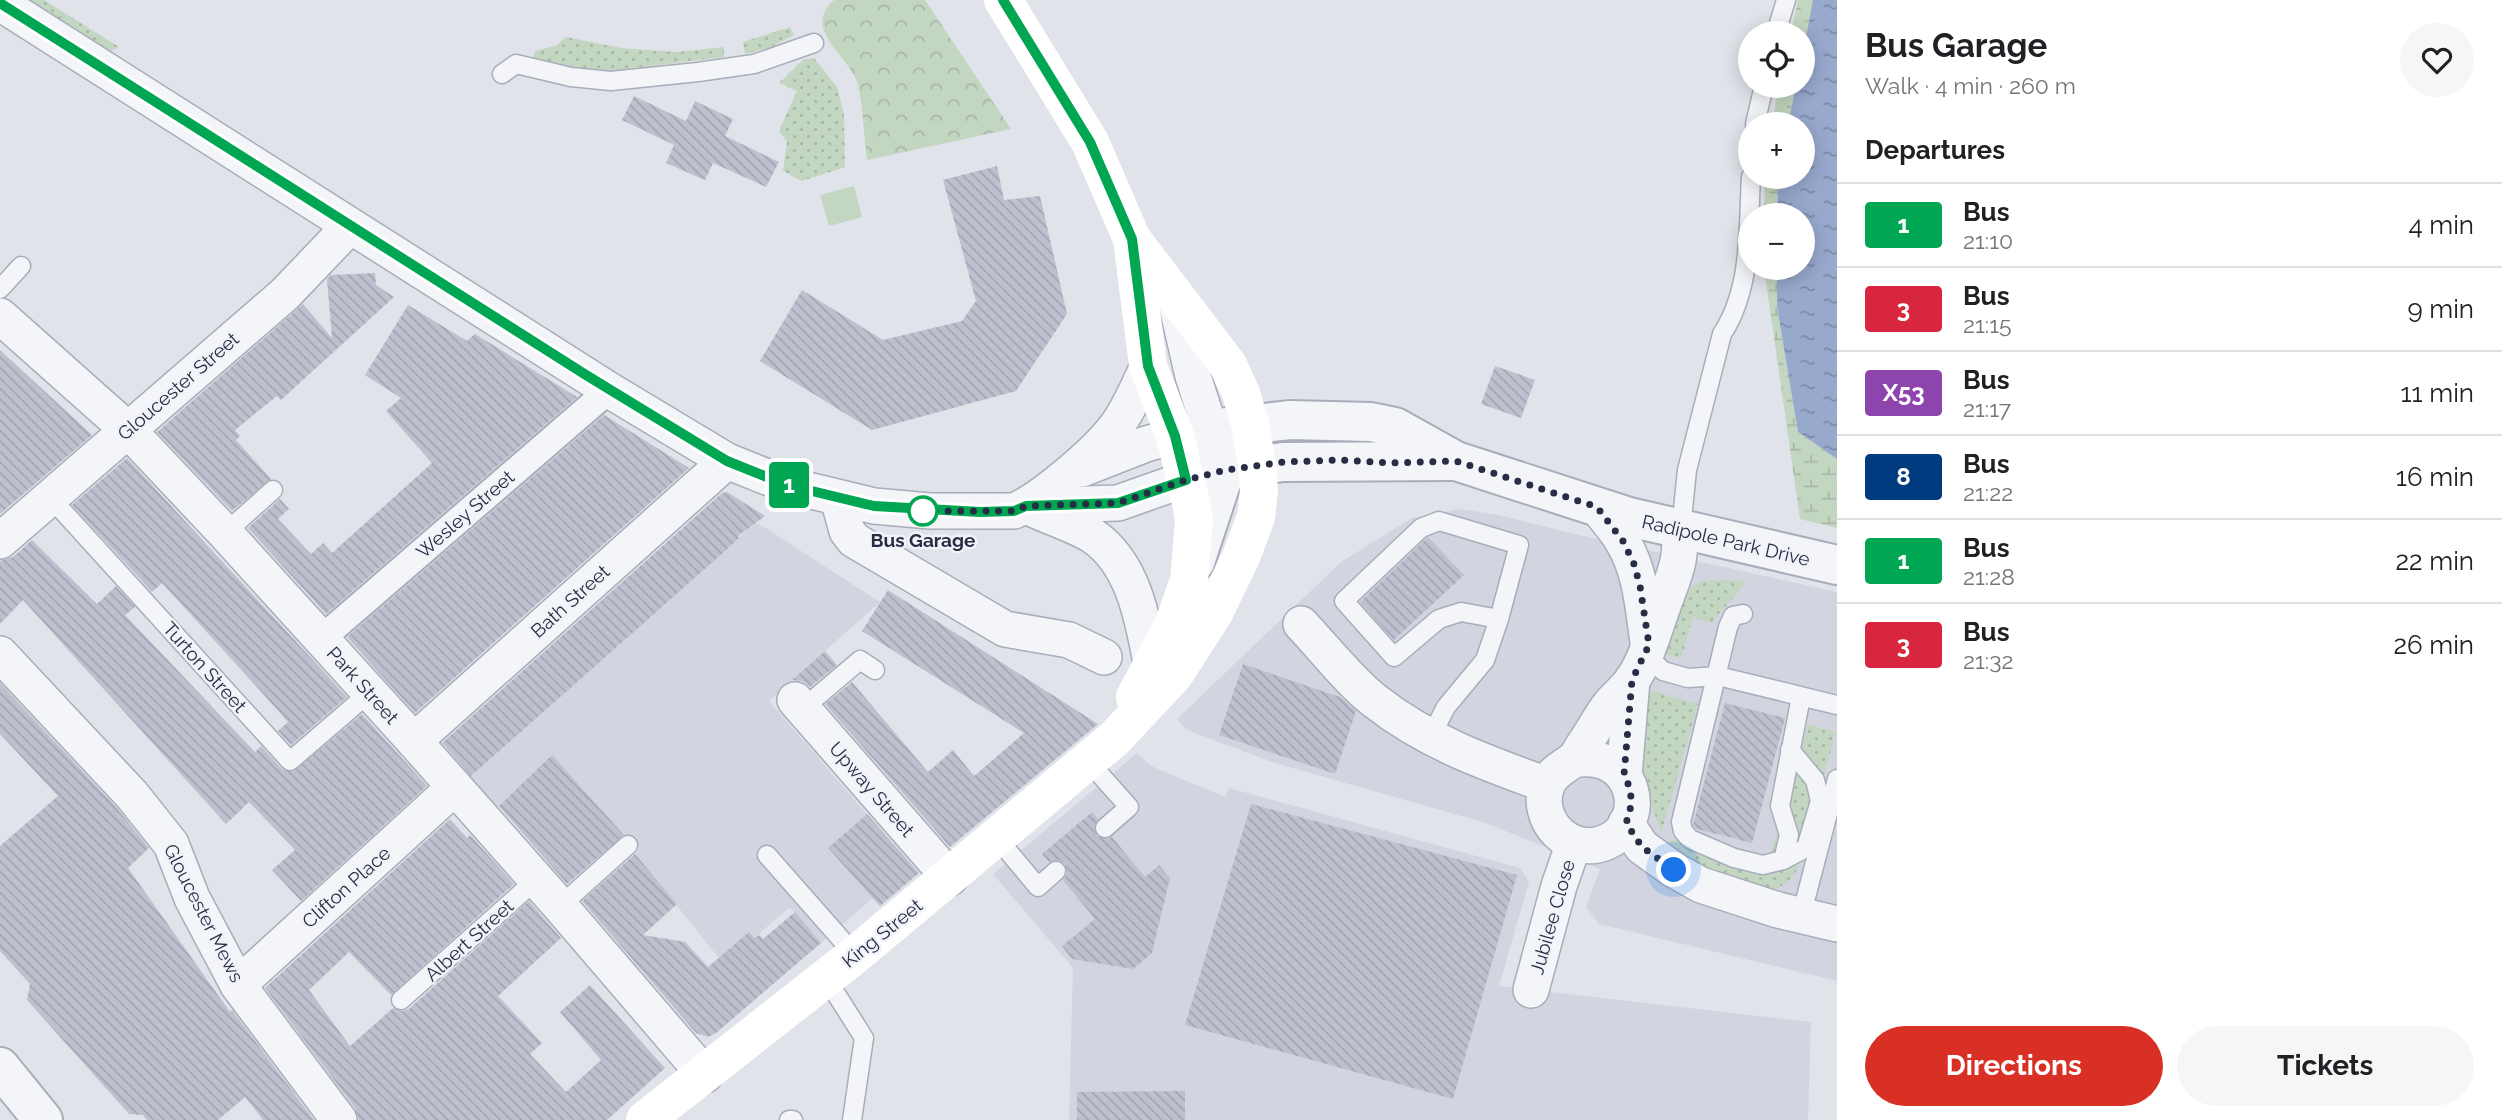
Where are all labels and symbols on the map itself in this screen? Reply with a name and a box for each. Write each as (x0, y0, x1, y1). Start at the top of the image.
street label: Gloucester Street (113, 327, 243, 445)
line badge: 1 (766, 462, 812, 508)
street label: Wesley Street (412, 465, 519, 562)
marker: Bus Garage (908, 496, 938, 526)
street label: Radipole Park Drive (1640, 510, 1812, 570)
place label: Bus Garage (871, 529, 975, 551)
street label: Bath Street (526, 560, 614, 642)
street label: Turton Street (159, 617, 252, 717)
street label: Park Street (323, 642, 404, 729)
street label: Upway Street (825, 737, 919, 841)
street label: Gloucester Mews (160, 840, 248, 986)
street label: Clifton Place (297, 842, 395, 932)
your location (1656, 852, 1691, 887)
street label: Jubilee Close (1525, 857, 1579, 977)
street label: Albert Street (420, 894, 518, 985)
street label: King Street (838, 894, 927, 972)

